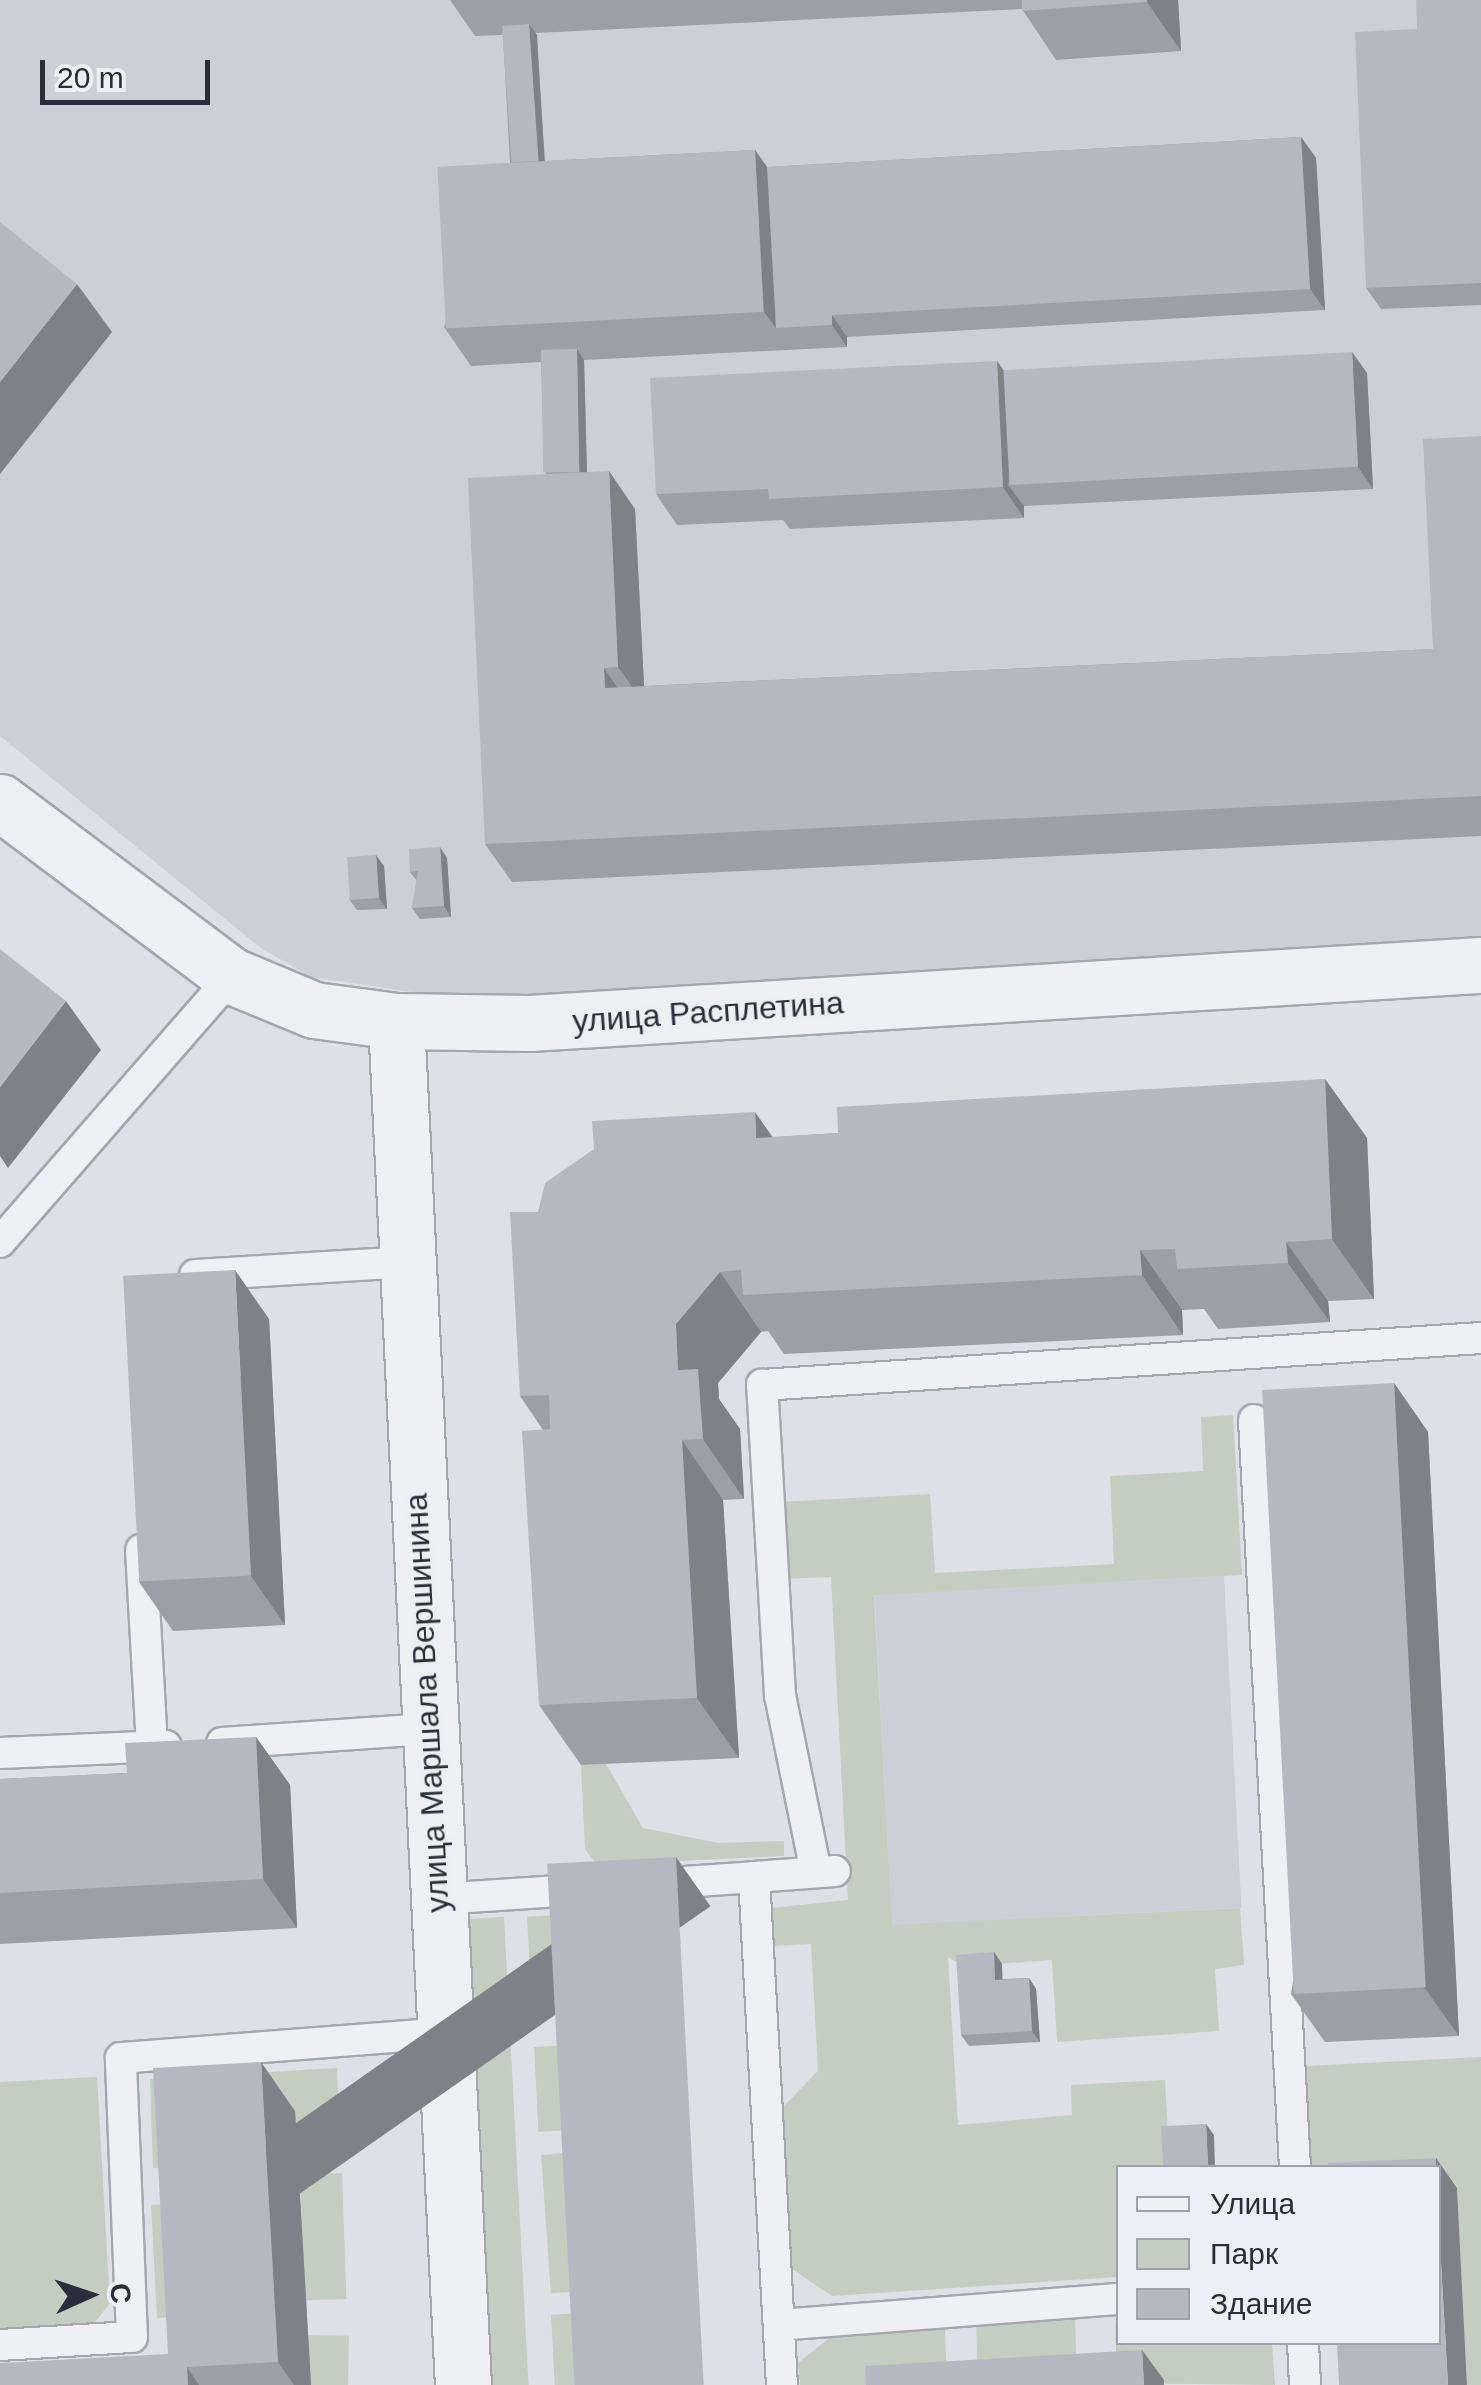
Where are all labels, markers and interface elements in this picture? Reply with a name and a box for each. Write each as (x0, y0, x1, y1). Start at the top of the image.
scale bar (45, 40, 215, 102)
text: 20 m (57, 61, 124, 94)
street label: улица Расплетина (571, 983, 845, 1041)
street label: улица Маршала Вершинина (397, 1492, 457, 1914)
legend (1116, 2165, 1441, 2345)
text: Улица (1210, 2187, 1295, 2220)
text: Парк (1210, 2237, 1278, 2270)
north arrow (40, 2245, 140, 2345)
text: С (104, 2282, 136, 2304)
text: Здание (1210, 2287, 1312, 2320)

